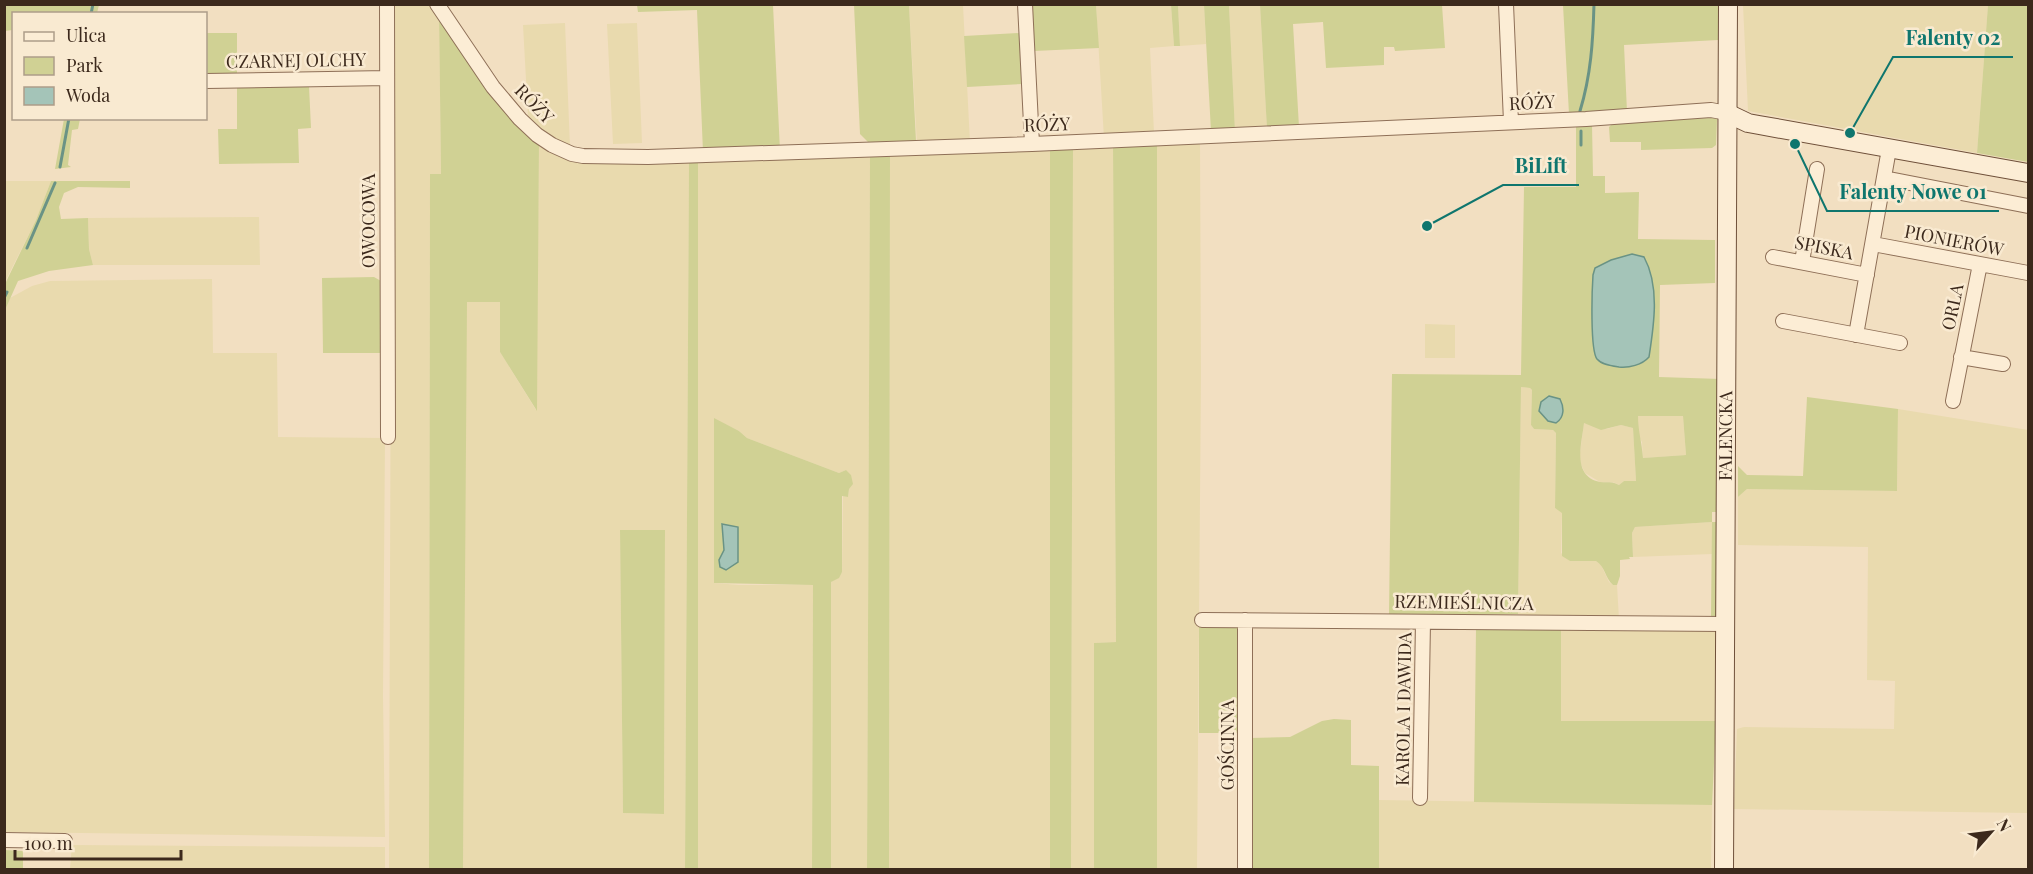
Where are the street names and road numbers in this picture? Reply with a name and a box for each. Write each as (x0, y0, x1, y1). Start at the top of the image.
street label: CZARNEJ OLCHY (226, 47, 367, 73)
street label: RÓŻY (510, 78, 560, 129)
street label: RÓŻY (1508, 89, 1556, 115)
street label: RÓŻY (1023, 111, 1071, 137)
street label: OWOCOWA (356, 173, 380, 268)
street label: PIONIERÓW (1903, 219, 2007, 262)
street label: SPISKA (1793, 230, 1856, 265)
street label: ORLA (1935, 281, 1969, 332)
street label: FALENCKA (1713, 390, 1737, 481)
street label: RZEMIEŚLNICZA (1394, 589, 1535, 615)
street label: KAROLA I DAWIDA (1390, 631, 1416, 786)
street label: GOŚCINNA (1215, 699, 1239, 790)

